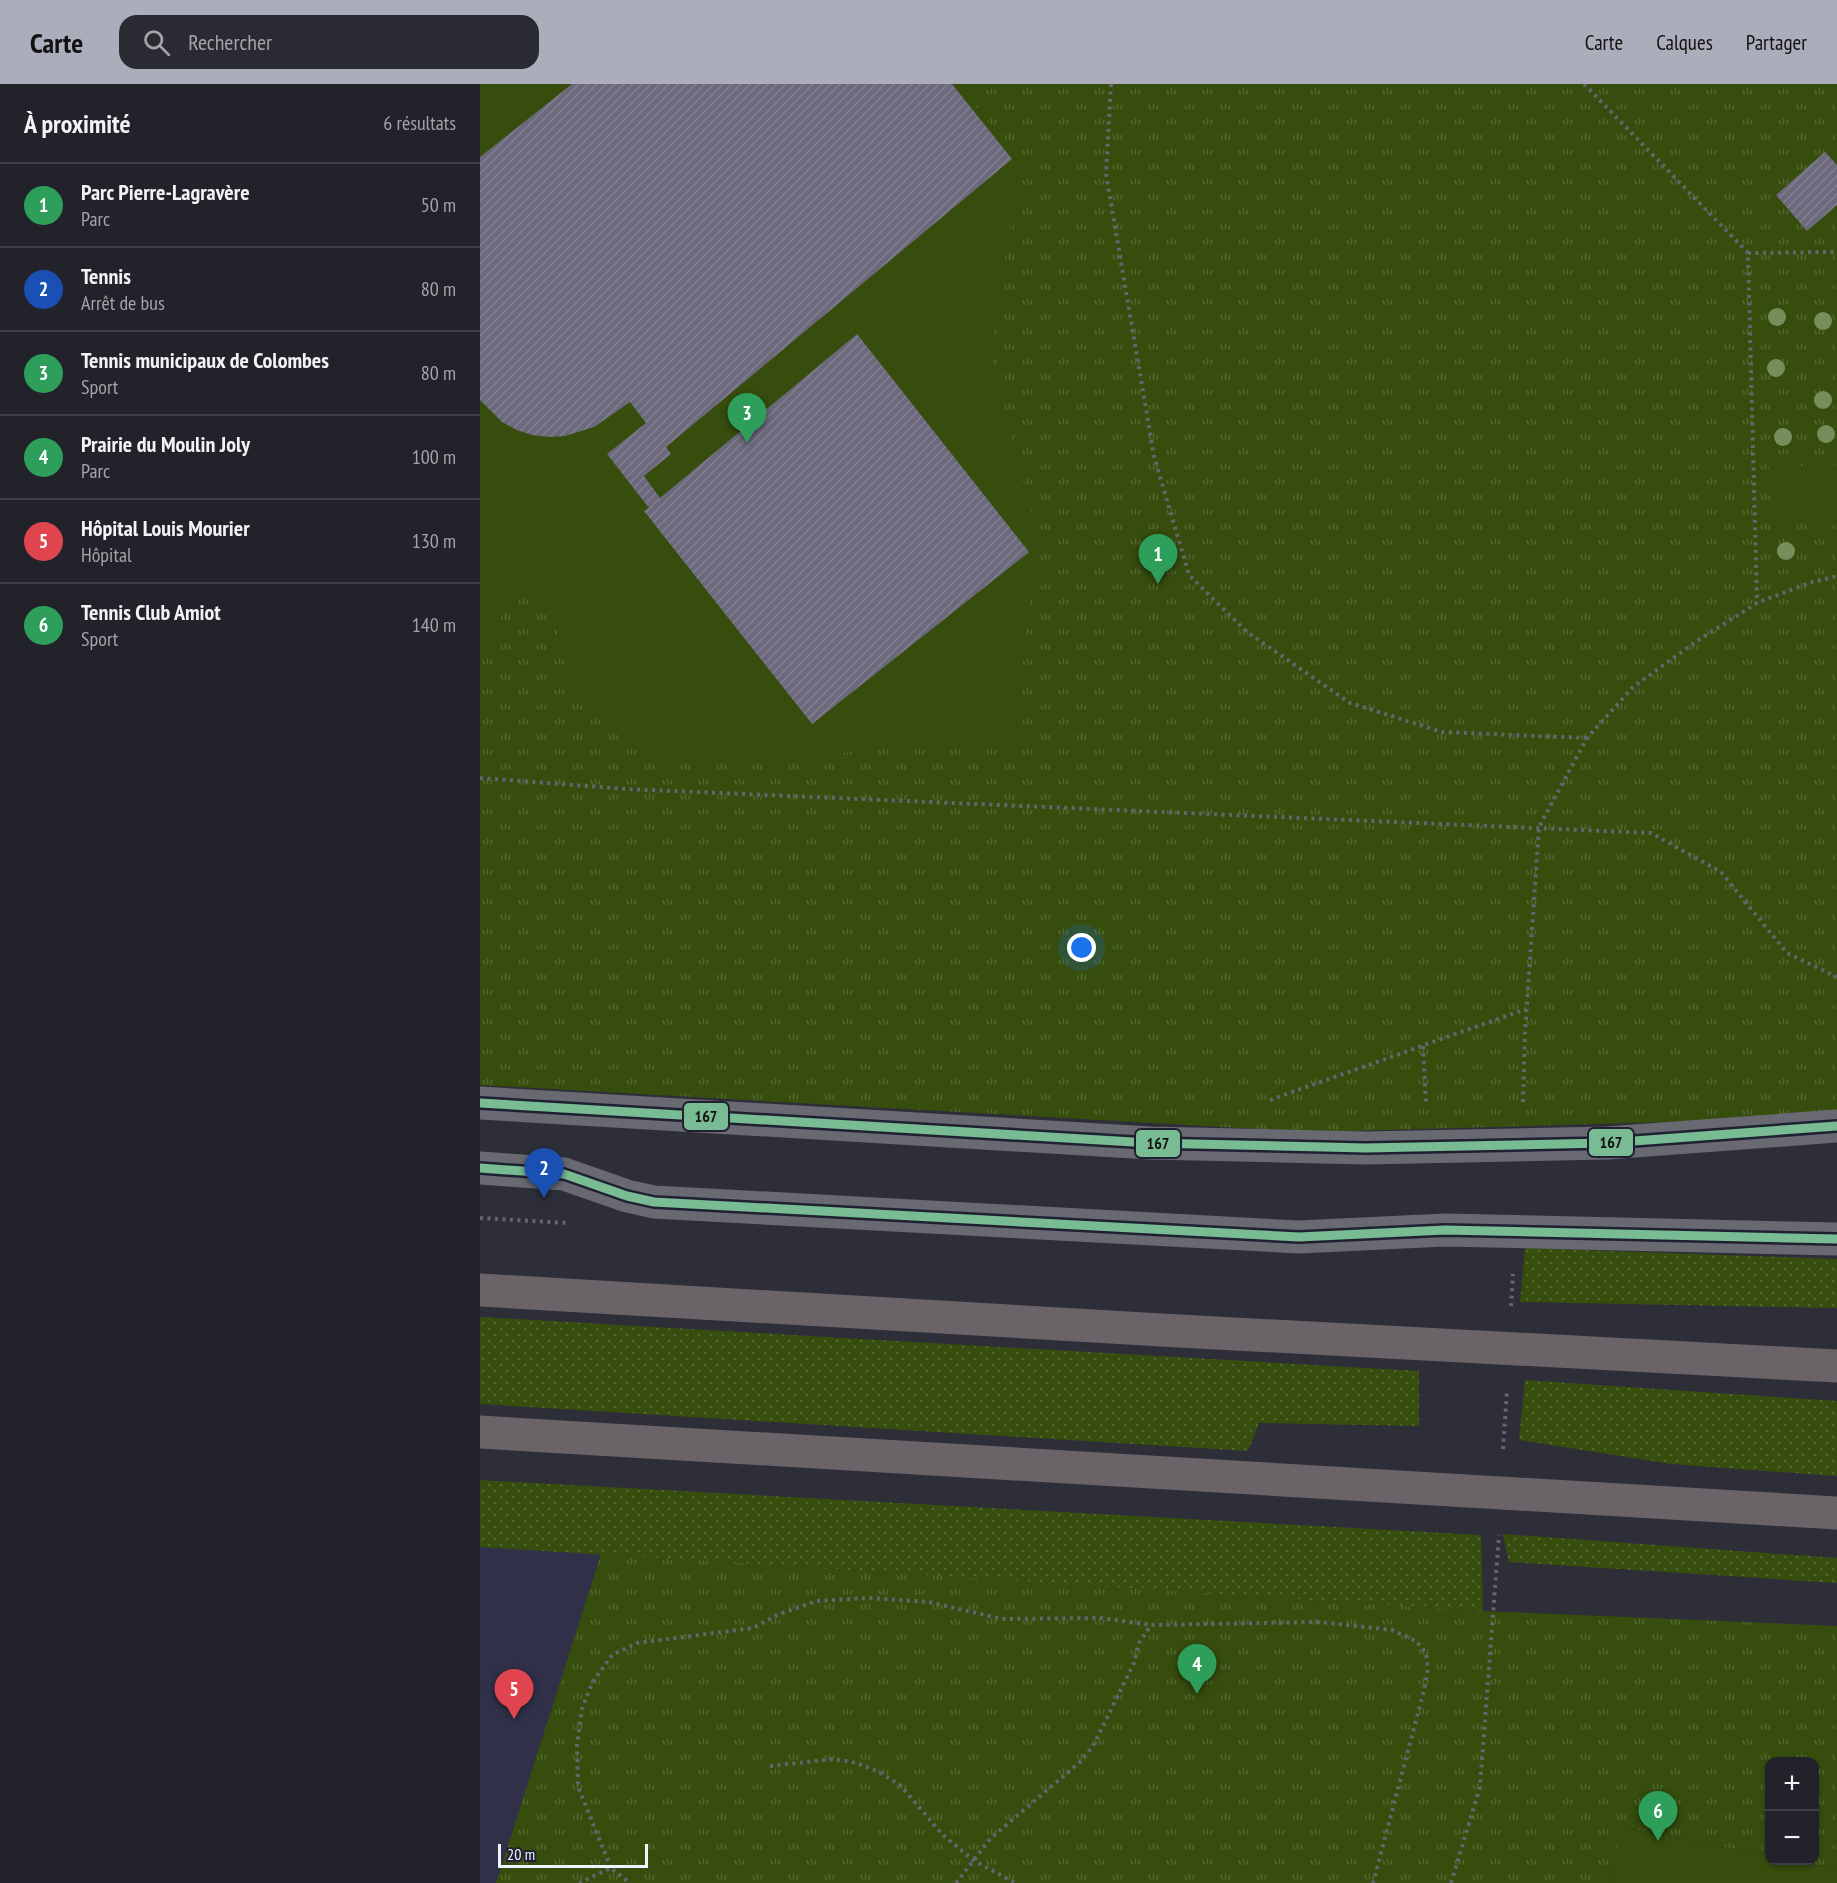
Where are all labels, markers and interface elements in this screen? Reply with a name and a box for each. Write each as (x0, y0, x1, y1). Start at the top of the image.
search box (119, 15, 539, 69)
text: Carte (30, 24, 83, 61)
icon: search (140, 26, 173, 59)
text: Rechercher (188, 28, 272, 56)
text: Carte (1585, 29, 1623, 56)
text: Calques (1656, 29, 1713, 56)
text: Partager (1746, 29, 1807, 56)
text: À proximité (24, 107, 131, 140)
text: 6 résultats (383, 110, 456, 136)
text: Parc Pierre-Lagravère (81, 178, 250, 206)
text: 1 (39, 192, 48, 218)
text: 50 m (421, 192, 456, 218)
text: Parc (81, 206, 110, 232)
text: Tennis (81, 262, 131, 290)
text: 2 (39, 276, 48, 302)
text: 80 m (421, 276, 456, 302)
text: Arrêt de bus (81, 290, 165, 316)
text: Tennis municipaux de Colombes (81, 346, 329, 374)
text: 3 (39, 360, 48, 386)
text: 80 m (421, 360, 456, 386)
text: Sport (81, 374, 118, 400)
pin: 3 (728, 394, 766, 443)
text: Prairie du Moulin Joly (81, 430, 250, 458)
text: 4 (39, 444, 48, 470)
text: 100 m (412, 444, 456, 470)
text: Parc (81, 458, 110, 484)
text: Hôpital Louis Mourier (81, 514, 250, 542)
text: 5 (39, 528, 48, 554)
text: 130 m (412, 528, 456, 554)
pin: 1 (1138, 534, 1178, 584)
text: Hôpital (81, 542, 132, 568)
text: Tennis Club Amiot (81, 598, 221, 626)
text: 6 (39, 612, 48, 638)
text: 140 m (412, 612, 456, 638)
text: Sport (81, 626, 118, 652)
your location (1067, 933, 1096, 962)
line badge: 167 (683, 1102, 729, 1131)
text: 167 (695, 1106, 717, 1126)
line badge: 167 (1588, 1128, 1634, 1157)
line badge: 167 (1135, 1129, 1181, 1158)
text: 167 (1600, 1132, 1622, 1152)
text: 167 (1147, 1133, 1169, 1153)
pin: 2 (524, 1148, 564, 1198)
pin: 4 (1178, 1644, 1216, 1694)
pin: 5 (495, 1670, 534, 1719)
map controls (1765, 1757, 1819, 1865)
button: + (1765, 1757, 1819, 1811)
pin: 6 (1638, 1792, 1678, 1841)
button: − (1765, 1811, 1819, 1865)
scale bar (498, 1841, 648, 1868)
text: 20 m (507, 1844, 535, 1864)

